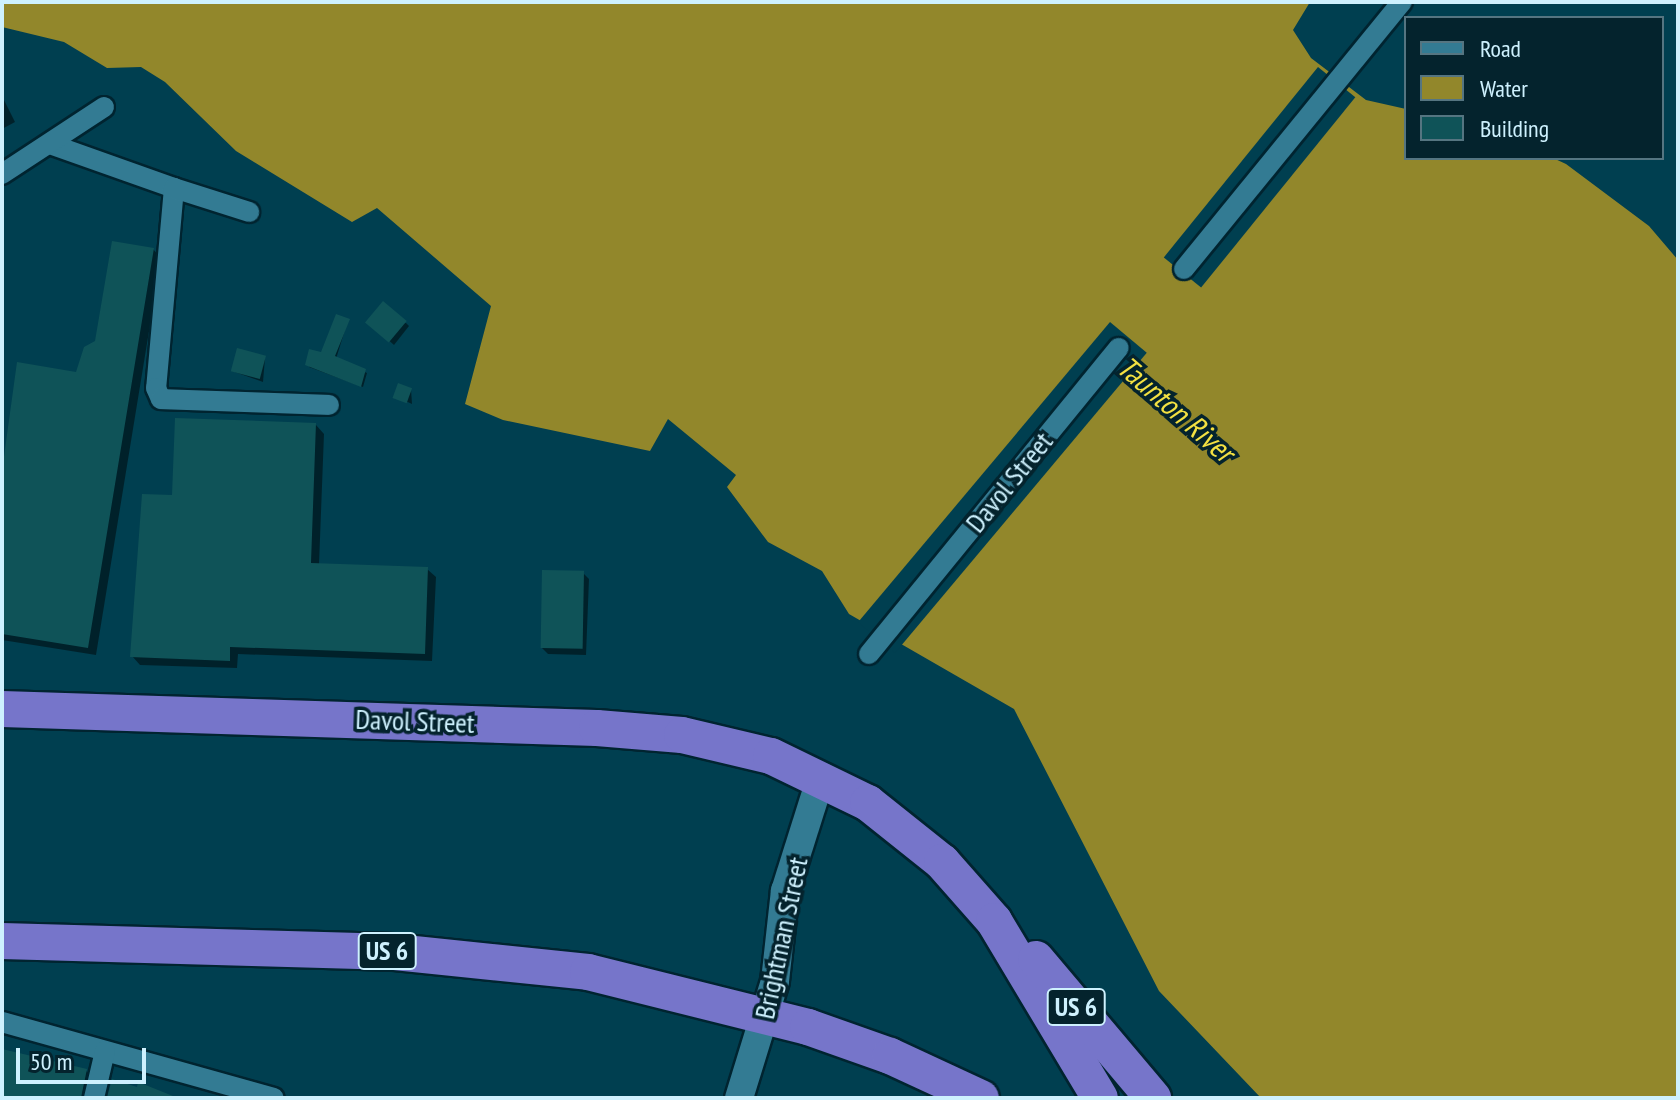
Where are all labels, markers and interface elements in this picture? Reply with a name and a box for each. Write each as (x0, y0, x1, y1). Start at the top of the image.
legend (1404, 16, 1664, 160)
text: Road (1480, 33, 1521, 64)
text: Water (1480, 73, 1528, 104)
text: Building (1480, 113, 1549, 144)
water label: Taunton River (1110, 349, 1242, 469)
street label: Davol Street (958, 425, 1060, 539)
street label: Davol Street (355, 702, 475, 740)
street label: Brightman Street (747, 854, 815, 1022)
road number: US 6 (357, 929, 417, 973)
road number: US 6 (1046, 985, 1106, 1029)
scale bar (20, 1032, 150, 1082)
text: 50 m (30, 1046, 72, 1077)

